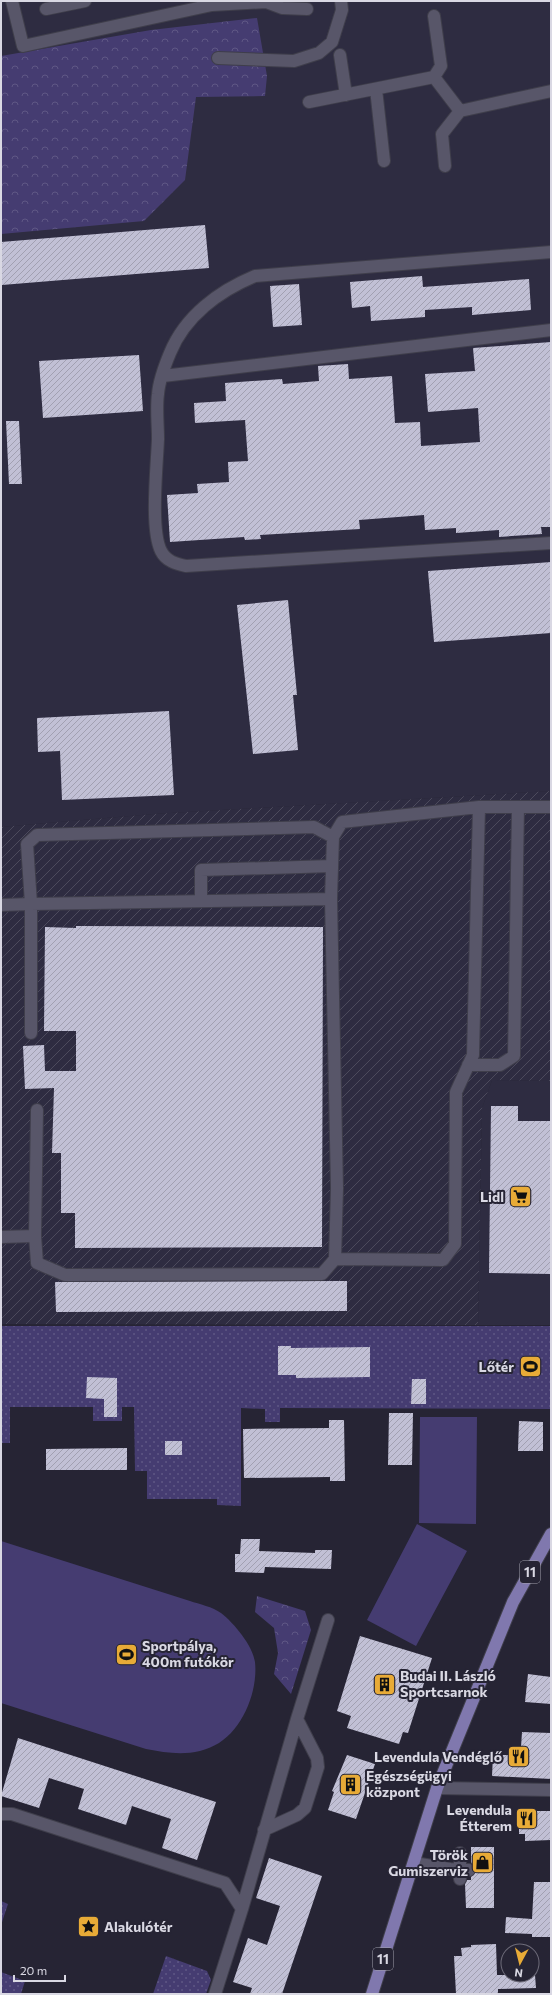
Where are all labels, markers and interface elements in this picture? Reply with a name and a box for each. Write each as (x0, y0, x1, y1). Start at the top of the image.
supermarket icon: Lidl (507, 1184, 533, 1210)
place label: Lidl (480, 1188, 504, 1205)
sports icon: Lőtér (517, 1354, 543, 1380)
place label: Lőtér (479, 1358, 514, 1375)
road number: 11 (520, 1561, 540, 1583)
place label: Sportpálya, 400m futókör (142, 1637, 234, 1670)
sports icon: Sportpálya, 400m futókör (113, 1641, 139, 1667)
place label: Budai II. László Sportcsarnok (400, 1667, 496, 1700)
building icon: Budai II. László Sportcsarnok (371, 1671, 397, 1697)
restaurant icon: Levendula Vendéglő (505, 1744, 531, 1770)
place label: Levendula Vendéglő (374, 1748, 503, 1765)
place label: Egészségügyi központ (366, 1767, 452, 1800)
building icon: Egészségügyi központ (338, 1771, 364, 1797)
place label: Levendula Étterem (447, 1801, 512, 1834)
restaurant icon: Levendula Étterem (514, 1805, 540, 1831)
place label: Török Gumiszerviz (388, 1846, 468, 1879)
shop icon: Török Gumiszerviz (470, 1850, 496, 1876)
place icon: Alakulótér (75, 1914, 101, 1940)
place label: Alakulótér (104, 1918, 173, 1935)
north arrow (500, 1943, 540, 1983)
road number: 11 (373, 1948, 393, 1970)
scale bar (14, 1957, 65, 1983)
text: 20 m (20, 1963, 47, 1977)
text: N (514, 1966, 524, 1980)

